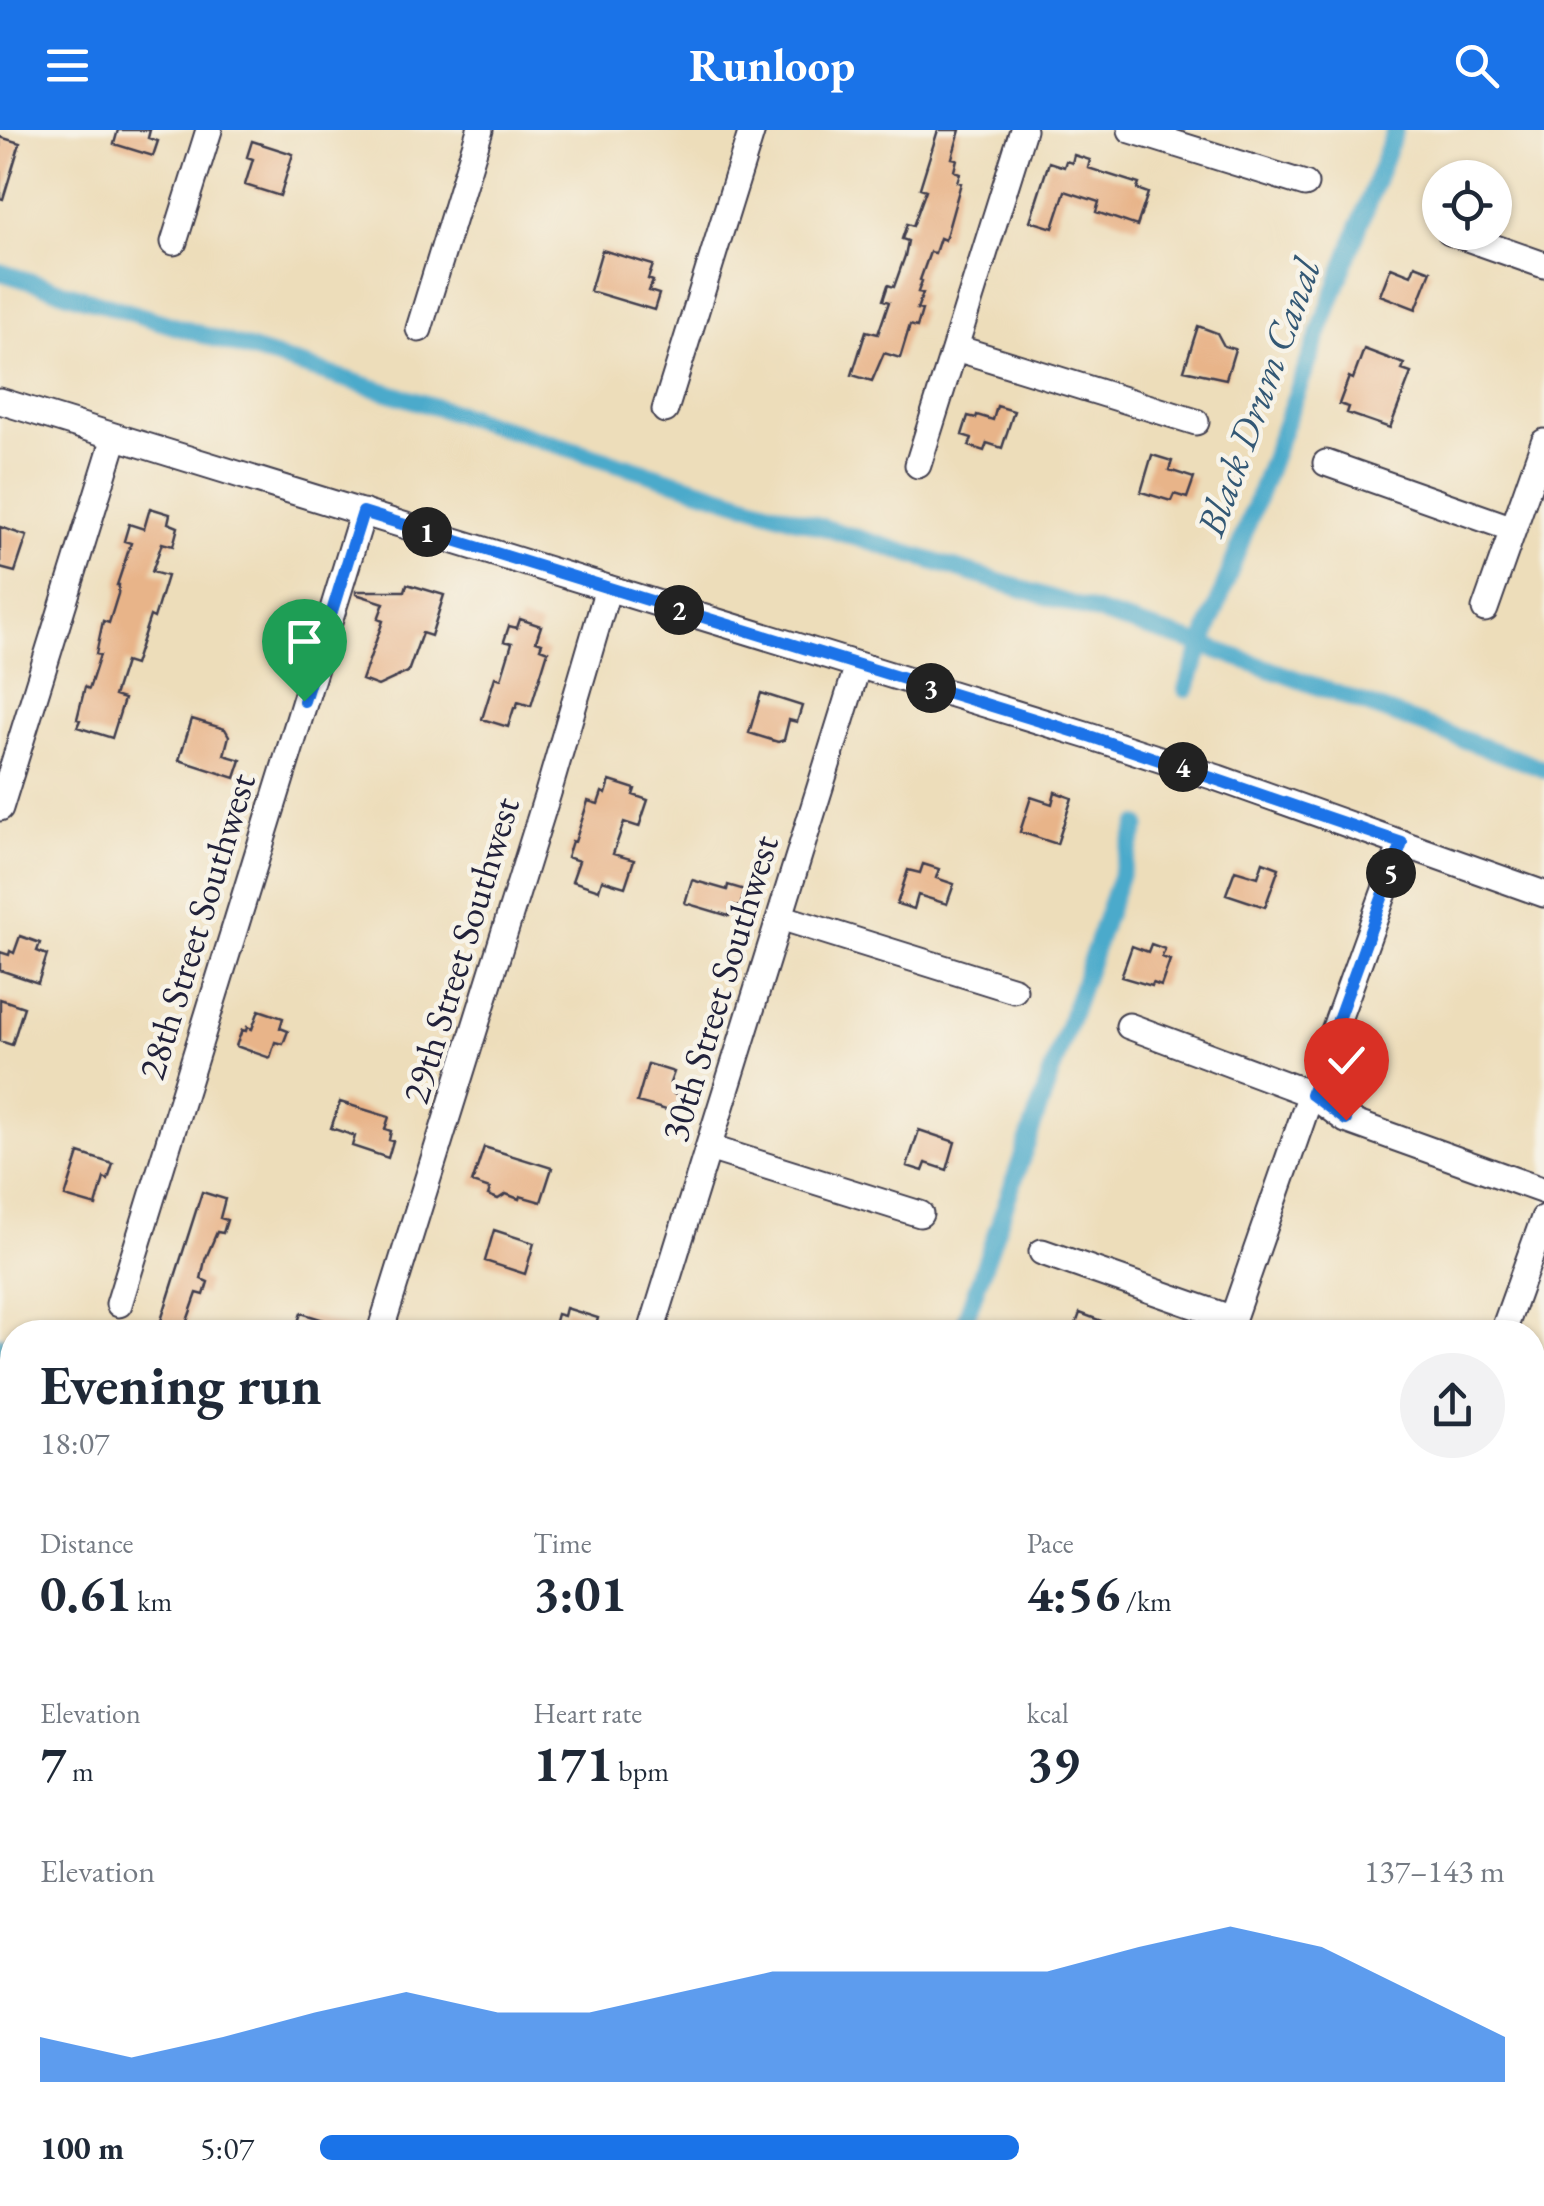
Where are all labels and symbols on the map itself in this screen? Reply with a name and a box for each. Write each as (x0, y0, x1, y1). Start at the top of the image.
water label: Black Drum Canal (1183, 250, 1333, 544)
pin: 1 (402, 507, 452, 557)
pin: 2 (654, 585, 704, 635)
pin (262, 599, 347, 702)
pin: 3 (906, 663, 956, 713)
pin: 4 (1158, 742, 1208, 792)
street label: 28th Street Southwest (126, 767, 266, 1085)
street label: 29th Street Southwest (390, 791, 530, 1109)
street label: 30th Street Southwest (649, 829, 789, 1147)
pin: 5 (1366, 848, 1416, 898)
pin (1304, 1018, 1389, 1121)

